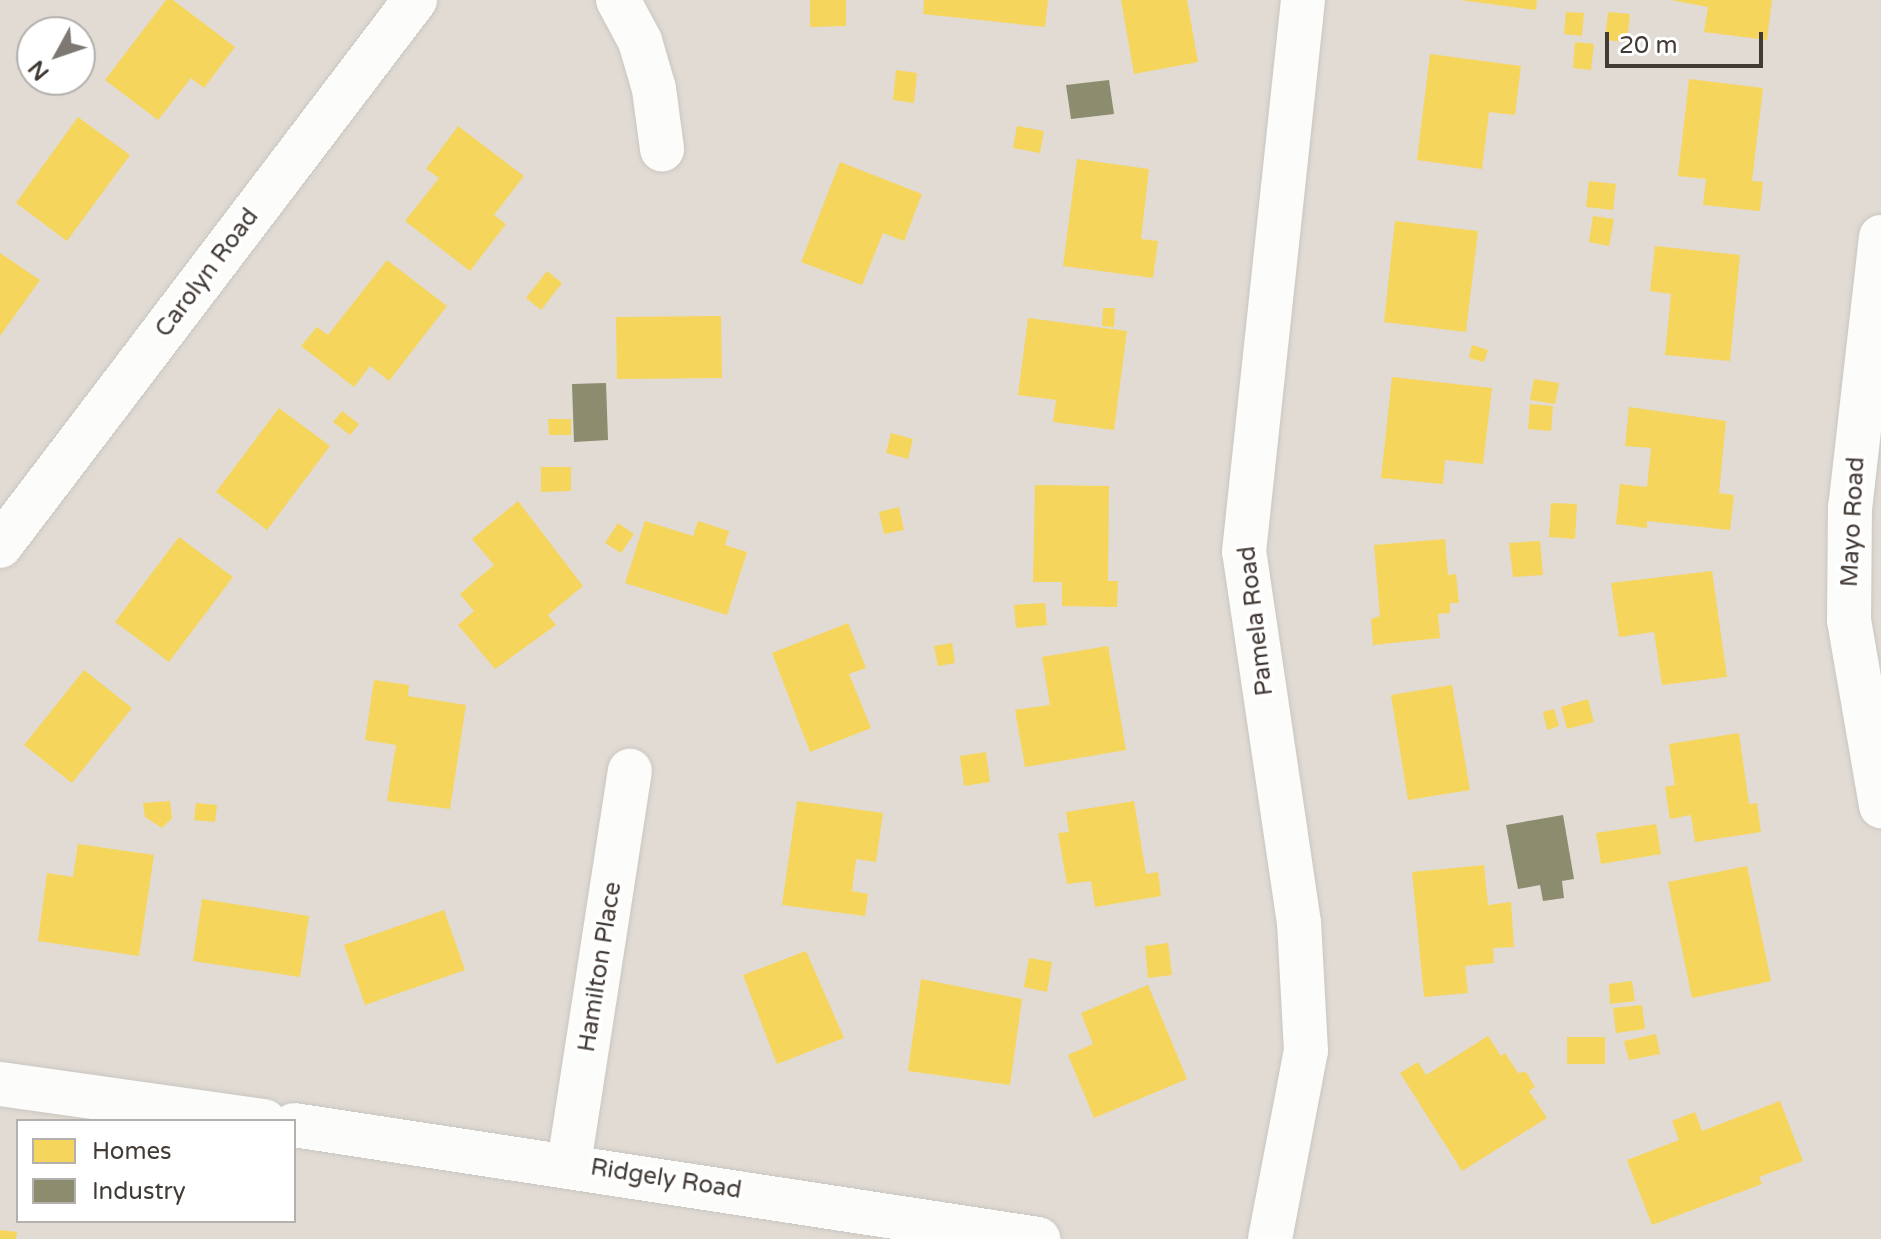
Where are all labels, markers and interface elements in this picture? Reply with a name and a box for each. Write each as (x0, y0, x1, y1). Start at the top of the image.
north arrow (16, 16, 96, 96)
scale bar (1609, 16, 1767, 66)
text: 20 m (1619, 31, 1677, 60)
text: N (24, 55, 55, 85)
street label: Carolyn Road (149, 203, 265, 343)
street label: Mayo Road (1835, 456, 1871, 588)
street label: Pamela Road (1233, 544, 1279, 698)
street label: Hamilton Place (572, 880, 628, 1054)
legend (16, 1119, 296, 1223)
text: Homes (92, 1137, 172, 1166)
street label: Ridgely Road (589, 1153, 743, 1205)
text: Industry (92, 1177, 186, 1206)

